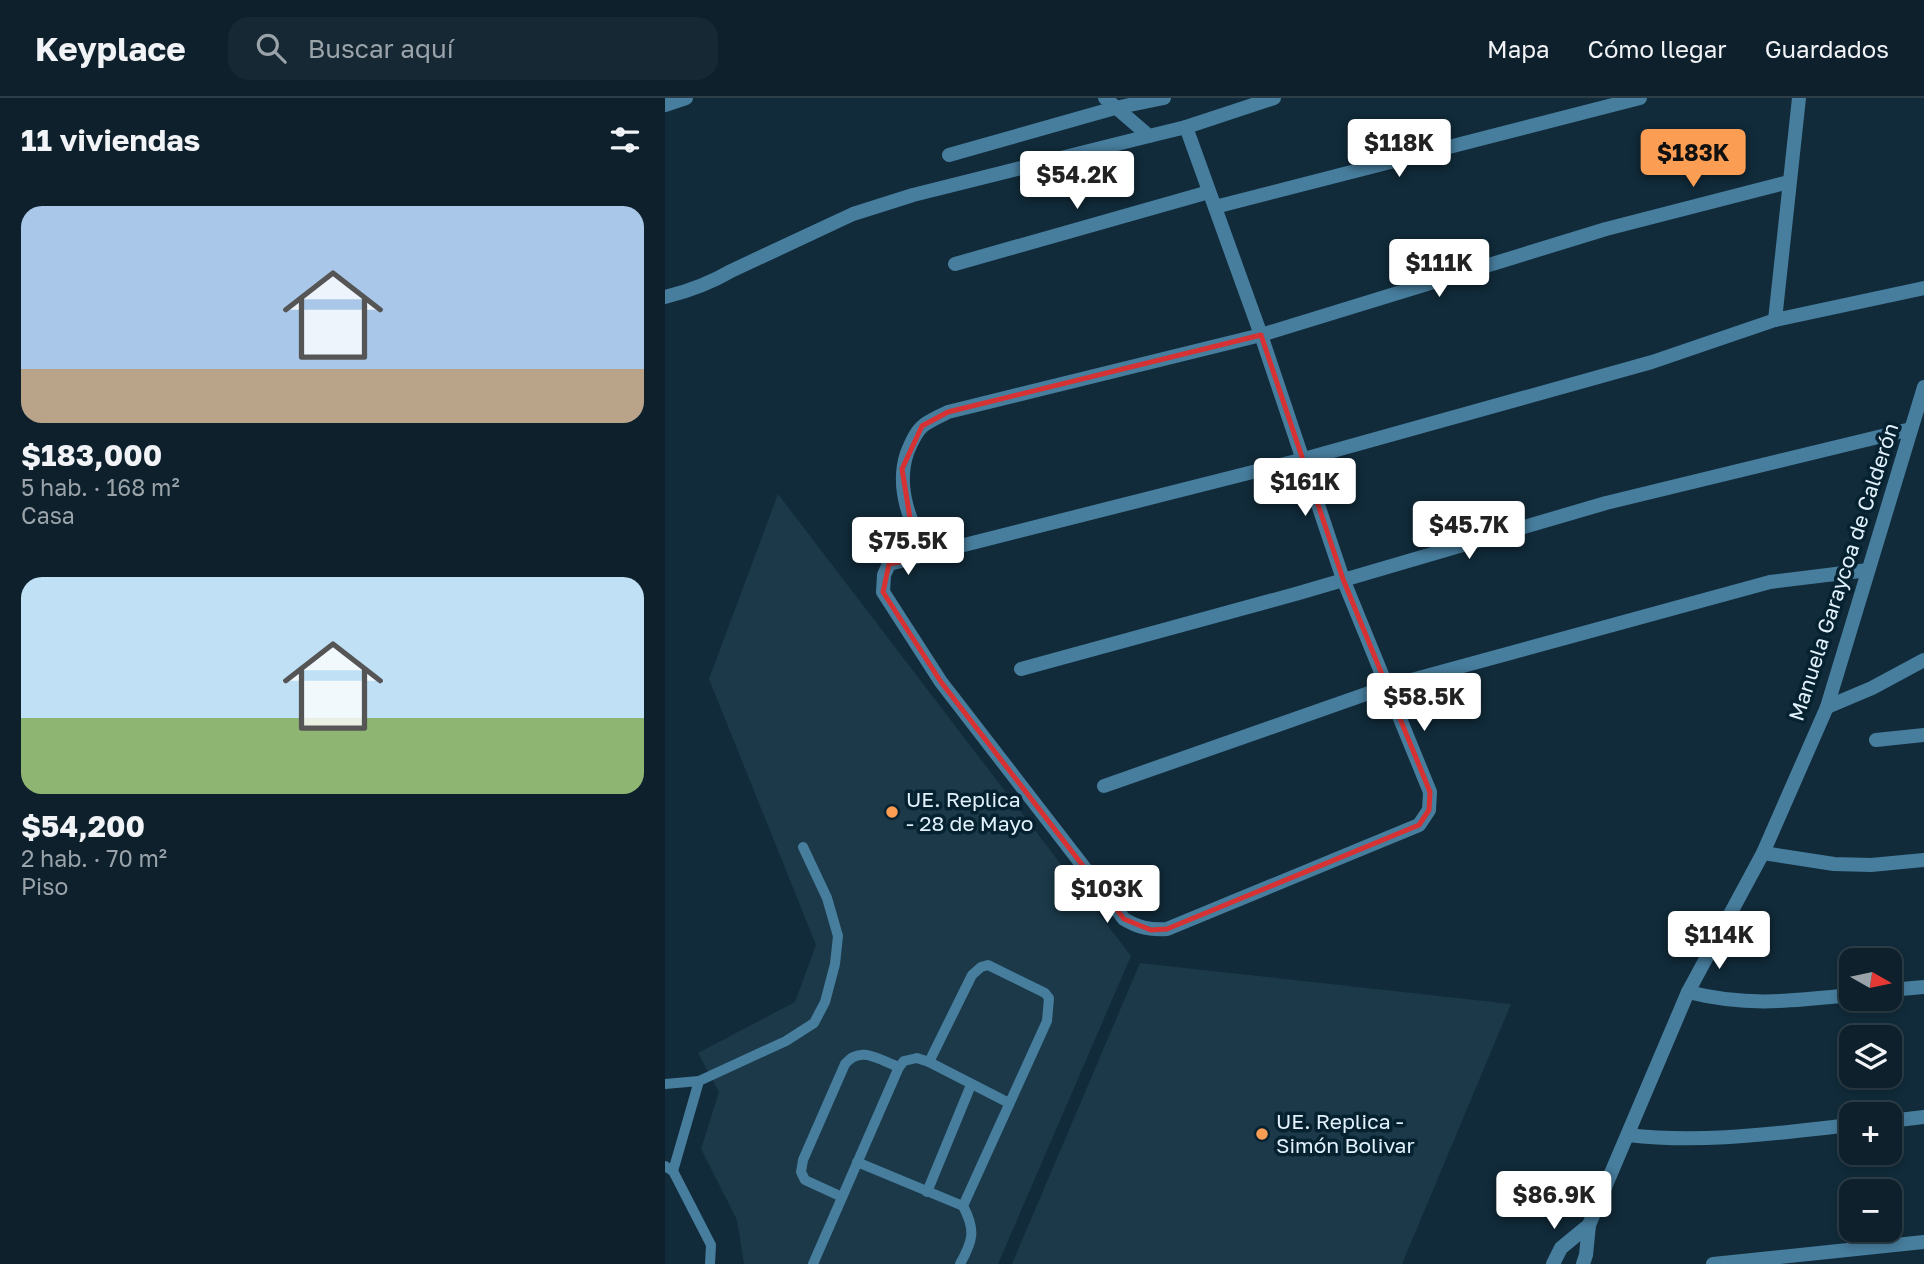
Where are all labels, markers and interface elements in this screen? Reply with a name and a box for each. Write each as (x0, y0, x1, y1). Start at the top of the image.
search box (228, 17, 718, 80)
text: Keyplace (35, 29, 186, 68)
icon: search (252, 29, 290, 67)
text: Buscar aquí (308, 33, 454, 64)
text: Mapa (1487, 34, 1550, 63)
text: Cómo llegar (1588, 34, 1727, 63)
text: Guardados (1765, 34, 1889, 63)
pin: $118K (1350, 120, 1448, 179)
icon: filters (606, 121, 644, 159)
text: 11 viviendas (21, 122, 200, 158)
text: $118K (1364, 128, 1434, 156)
pin: $183K (1644, 130, 1742, 189)
text: $183K (1657, 138, 1729, 166)
pin: $54.2K (1020, 152, 1134, 211)
text: $54.2K (1036, 160, 1118, 188)
pin: $111K (1390, 240, 1488, 299)
text: $111K (1405, 248, 1473, 276)
icon: home (270, 252, 396, 378)
street label: Manuela Garaycoa de Calderón (1783, 419, 1904, 724)
text: $183,000 (21, 437, 162, 473)
pin: $161K (1256, 458, 1354, 518)
text: $161K (1270, 467, 1340, 495)
text: 5 hab. · 168 m² (21, 473, 180, 501)
text: Casa (21, 501, 75, 529)
pin: $45.7K (1412, 502, 1526, 561)
text: $45.7K (1429, 510, 1509, 538)
pin: $75.5K (851, 518, 965, 577)
text: $75.5K (868, 526, 948, 554)
icon: home (270, 623, 396, 749)
pin: $58.5K (1367, 674, 1481, 733)
text: $58.5K (1383, 682, 1465, 710)
place label: UE. Replica - 28 de Mayo (906, 786, 1033, 836)
marker: UE. Replica - 28 de Mayo (884, 804, 900, 820)
text: $54,200 (21, 808, 145, 844)
text: 2 hab. · 70 m² (21, 844, 167, 872)
pin: $103K (1058, 866, 1156, 925)
text: Piso (21, 872, 68, 900)
text: $103K (1071, 874, 1143, 902)
pin: $114K (1670, 912, 1768, 971)
text: $114K (1684, 920, 1754, 948)
north arrow (1839, 948, 1902, 1012)
map controls (1839, 948, 1902, 1242)
button: layers (1839, 1025, 1902, 1088)
button: + (1839, 1102, 1902, 1165)
place label: UE. Replica - Simón Bolivar (1276, 1108, 1415, 1158)
marker: UE. Replica - Simón Bolivar (1254, 1126, 1270, 1142)
pin: $86.9K (1497, 1172, 1611, 1231)
button: − (1839, 1179, 1902, 1242)
text: $86.9K (1512, 1180, 1596, 1208)

